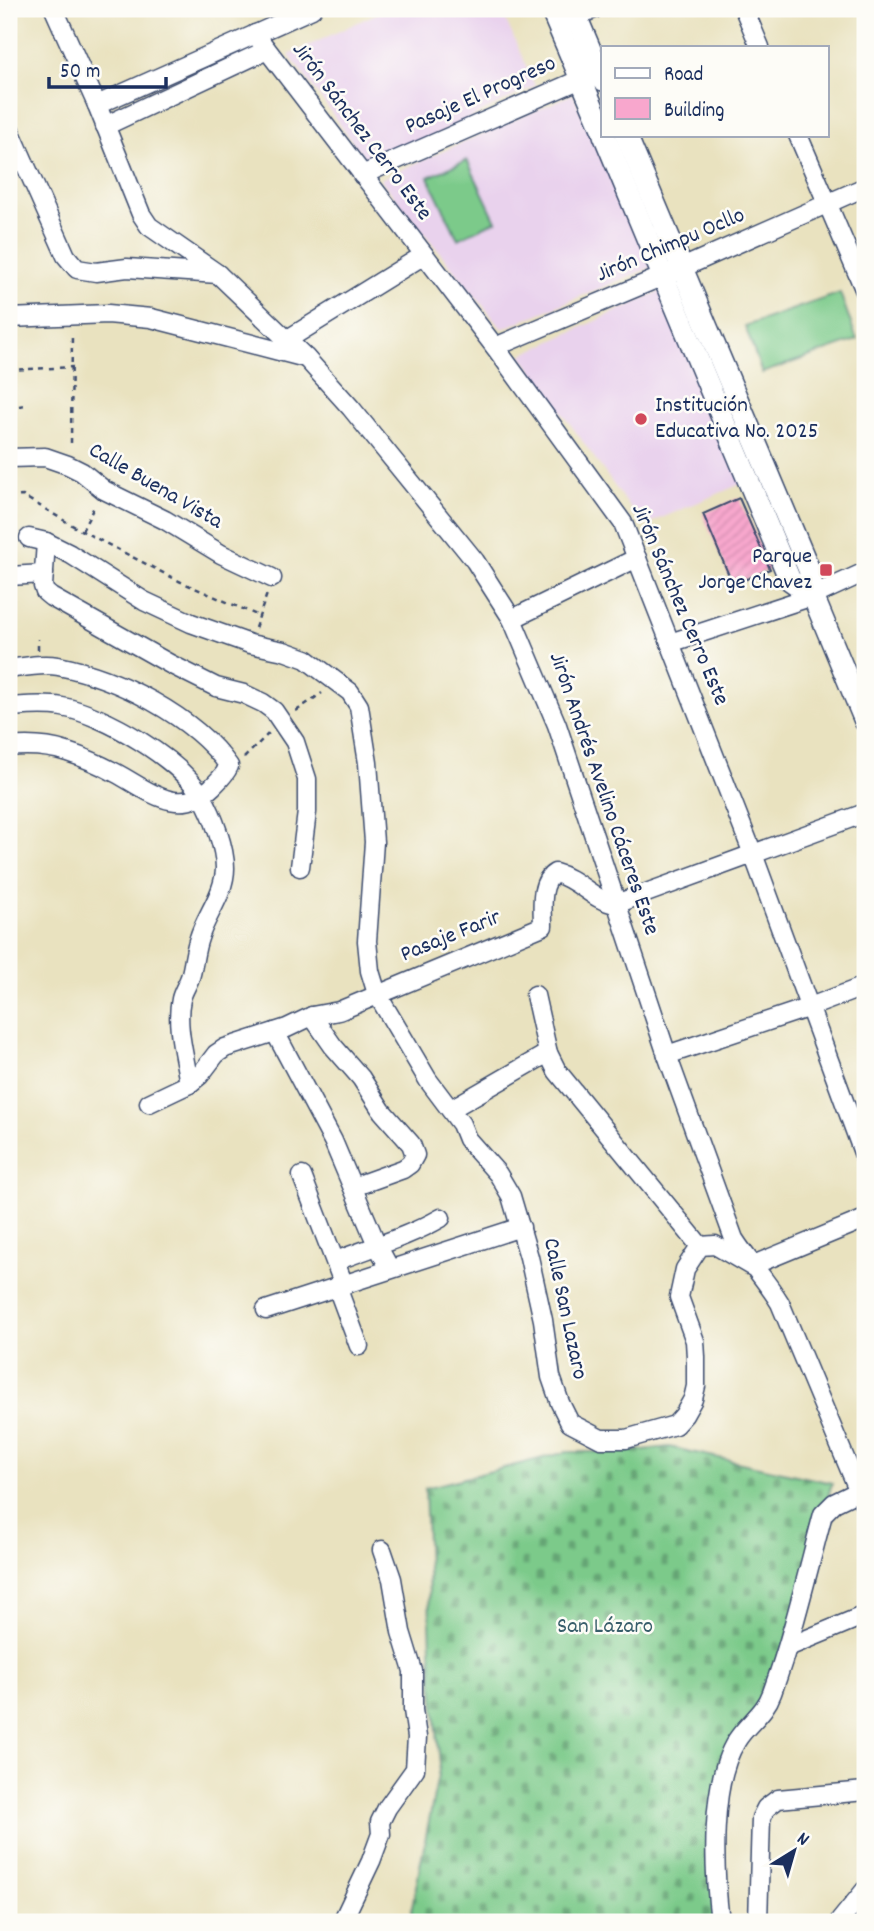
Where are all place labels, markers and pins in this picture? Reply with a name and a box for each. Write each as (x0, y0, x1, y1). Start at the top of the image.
place label: Institución Educativa No. 2025 (655, 390, 818, 449)
marker: Institución Educativa No. 2025 (633, 411, 649, 427)
place label: Parque Jorge Chavez (698, 541, 812, 600)
marker: Parque Jorge Chavez (818, 562, 834, 578)

